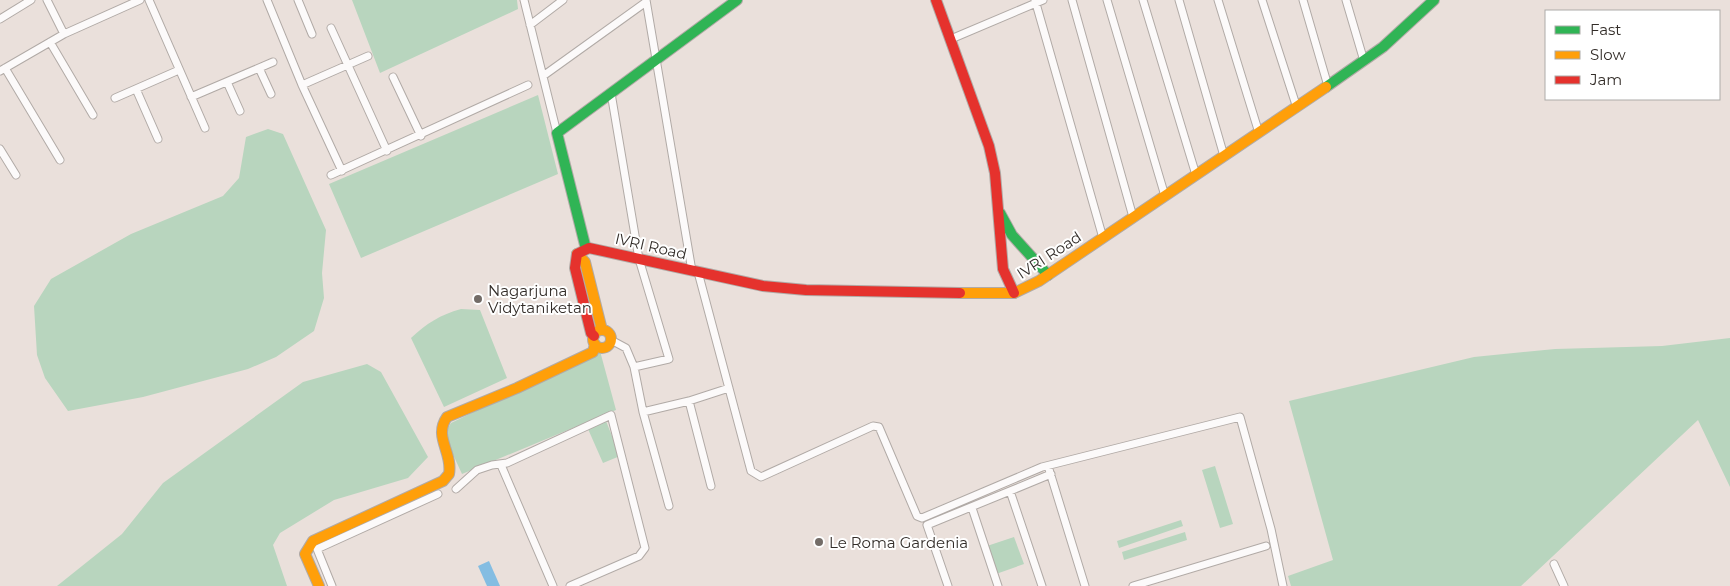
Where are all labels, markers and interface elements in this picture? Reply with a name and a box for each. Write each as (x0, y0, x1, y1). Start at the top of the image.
legend (1545, 10, 1720, 100)
text: Fast (1590, 20, 1621, 39)
text: Slow (1590, 45, 1626, 64)
text: Jam (1589, 70, 1622, 89)
street label: IVRI Road (1013, 227, 1085, 283)
street label: IVRI Road (613, 229, 689, 263)
place label: Nagarjuna Vidytaniketan (488, 281, 592, 317)
marker: Nagarjuna Vidytaniketan (472, 293, 484, 305)
place label: Le Roma Gardenia (829, 533, 968, 552)
marker: Le Roma Gardenia (813, 536, 825, 548)

